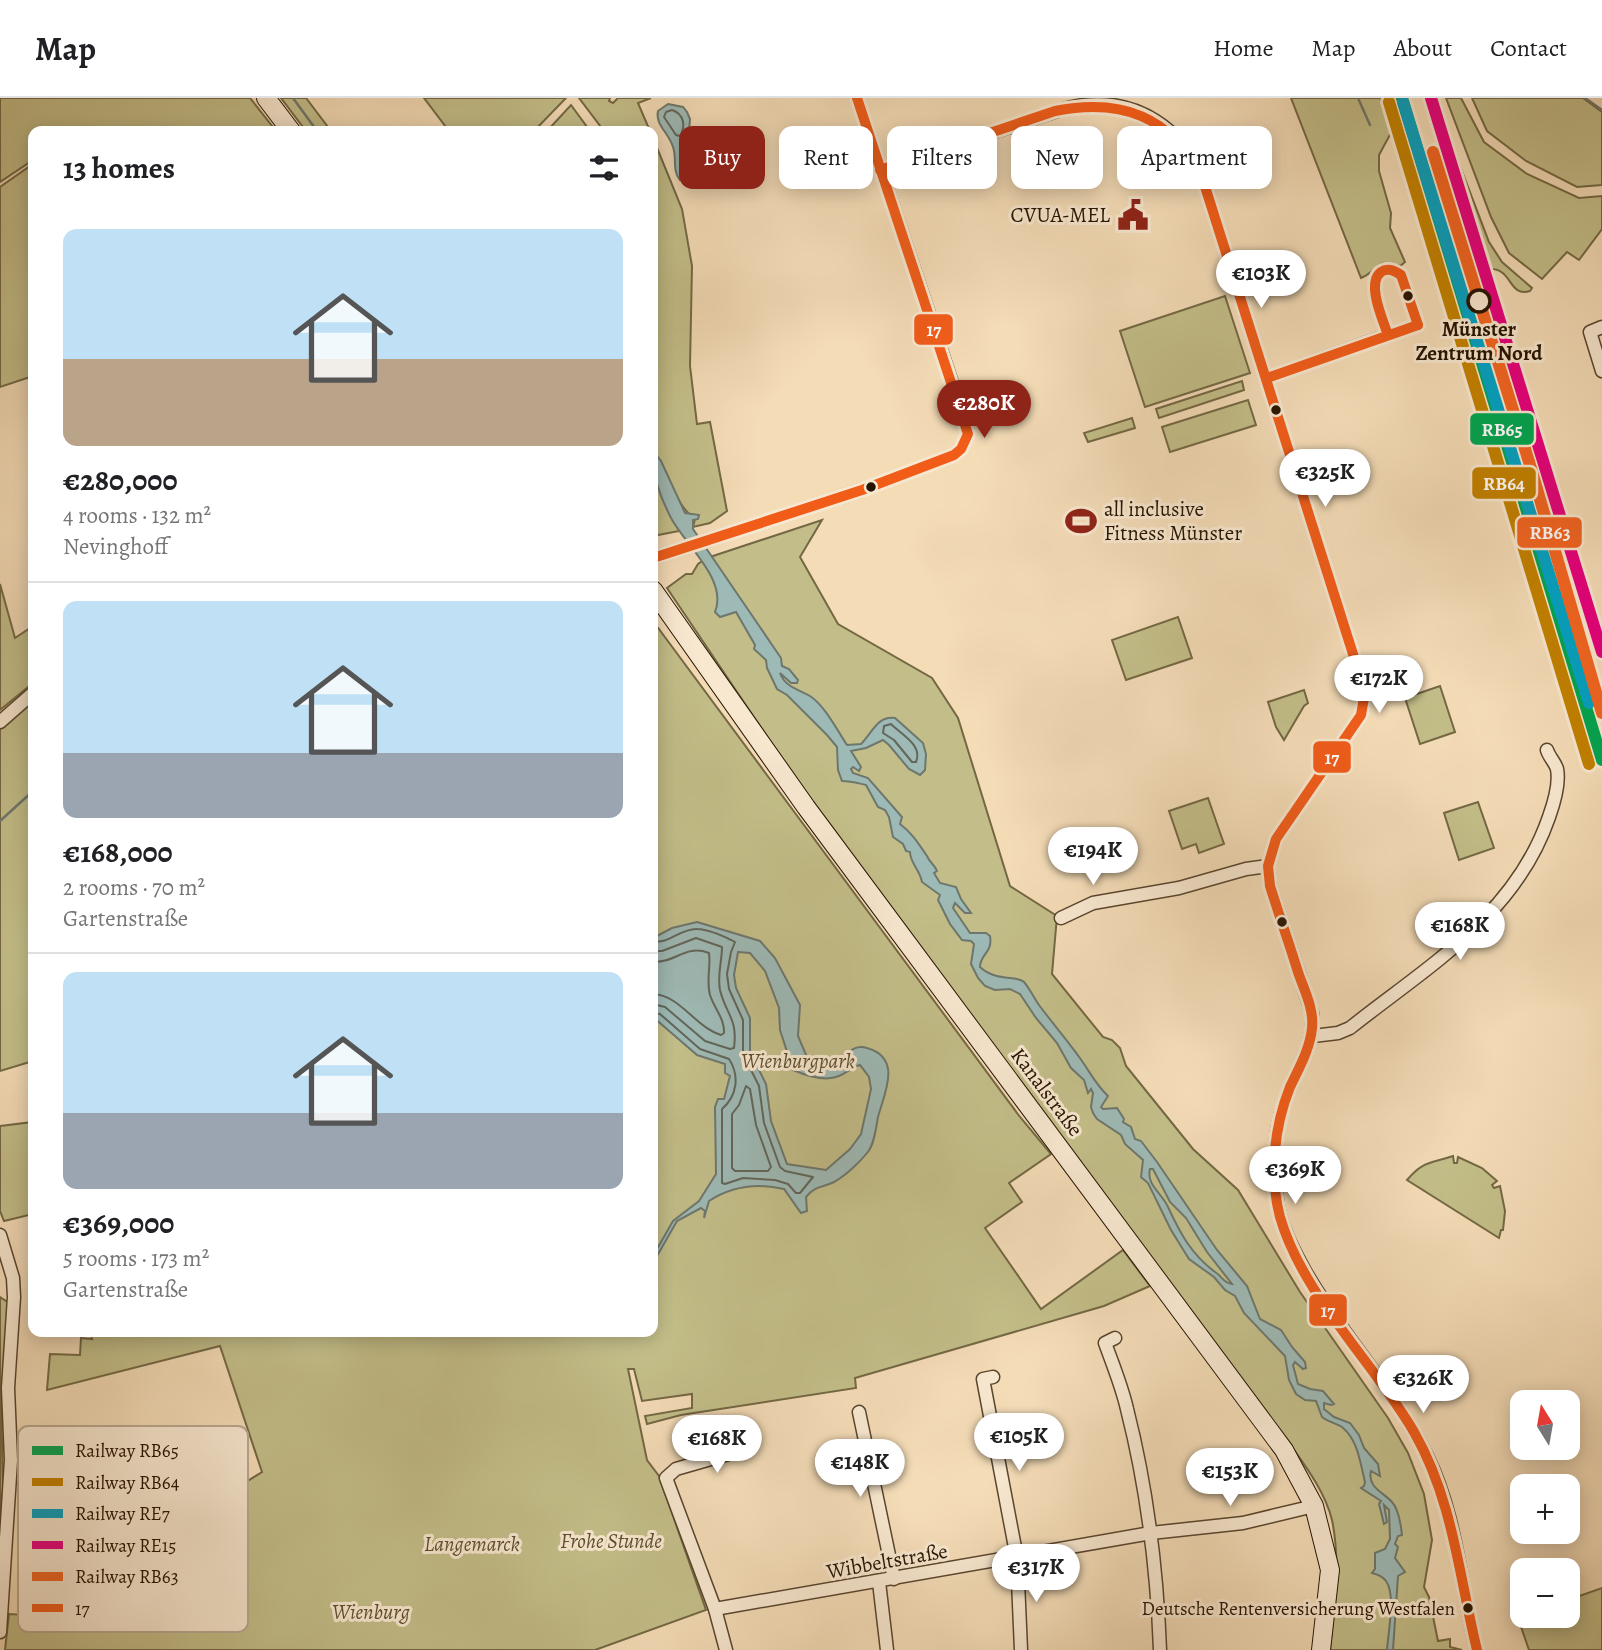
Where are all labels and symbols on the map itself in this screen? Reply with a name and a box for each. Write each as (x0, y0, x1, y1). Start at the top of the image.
public building icon: CVUA-MEL (1116, 198, 1150, 232)
place label: CVUA-MEL (1011, 201, 1110, 229)
pin: €103K (1212, 250, 1310, 310)
unlabelled marker (1401, 289, 1415, 303)
marker: Münster Zentrum Nord (1467, 289, 1491, 313)
line badge: 17 (913, 313, 954, 346)
place label: Münster Zentrum Nord (1415, 315, 1543, 367)
text: 17 (927, 317, 942, 343)
pin: €280K (935, 380, 1033, 440)
unlabelled marker (1269, 403, 1283, 417)
line badge: RB65 (1469, 412, 1535, 446)
text: RB65 (1481, 417, 1523, 443)
pin: €325K (1276, 450, 1374, 509)
line badge: RB64 (1471, 466, 1537, 500)
text: RB64 (1483, 471, 1525, 497)
unlabelled marker (864, 480, 878, 494)
place label: all inclusive Fitness Münster (1104, 495, 1242, 547)
sports icon: all inclusive Fitness Münster (1064, 504, 1098, 538)
line badge: RB63 (1516, 516, 1583, 549)
text: RB63 (1529, 520, 1571, 546)
pin: €172K (1330, 656, 1428, 715)
line badge: 17 (1312, 740, 1352, 774)
text: 17 (1325, 745, 1340, 771)
pin: €194K (1044, 828, 1142, 887)
pin: €168K (1411, 902, 1509, 962)
unlabelled marker (1275, 915, 1289, 929)
street label: Kanalstraße (1005, 1042, 1089, 1142)
park label: Wienburgpark (741, 1047, 855, 1075)
pin: €369K (1246, 1146, 1344, 1206)
line badge: 17 (1308, 1293, 1348, 1327)
text: 17 (1321, 1298, 1336, 1324)
pin: €326K (1374, 1356, 1472, 1415)
north arrow (1510, 1390, 1580, 1460)
pin: €105K (970, 1414, 1068, 1473)
pin: €168K (668, 1416, 766, 1475)
legend (18, 1426, 248, 1632)
text: Railway RB65 (75, 1438, 179, 1464)
pin: €148K (811, 1440, 909, 1499)
pin: €153K (1181, 1448, 1279, 1508)
text: Railway RB64 (75, 1470, 180, 1496)
text: Railway RE7 (75, 1501, 170, 1527)
park label: Frohe Stunde (560, 1527, 662, 1555)
park label: Langemarck (424, 1530, 520, 1558)
text: Railway RE15 (75, 1533, 176, 1559)
street label: Wibbeltstraße (823, 1537, 950, 1586)
pin: €317K (987, 1544, 1085, 1604)
text: Railway RB63 (75, 1564, 179, 1590)
text: 17 (75, 1596, 89, 1622)
place label: Deutsche Rentenversicherung Westfalen (1142, 1596, 1455, 1622)
park label: Wienburg (332, 1598, 411, 1626)
marker: Deutsche Rentenversicherung Westfalen (1461, 1601, 1475, 1615)

